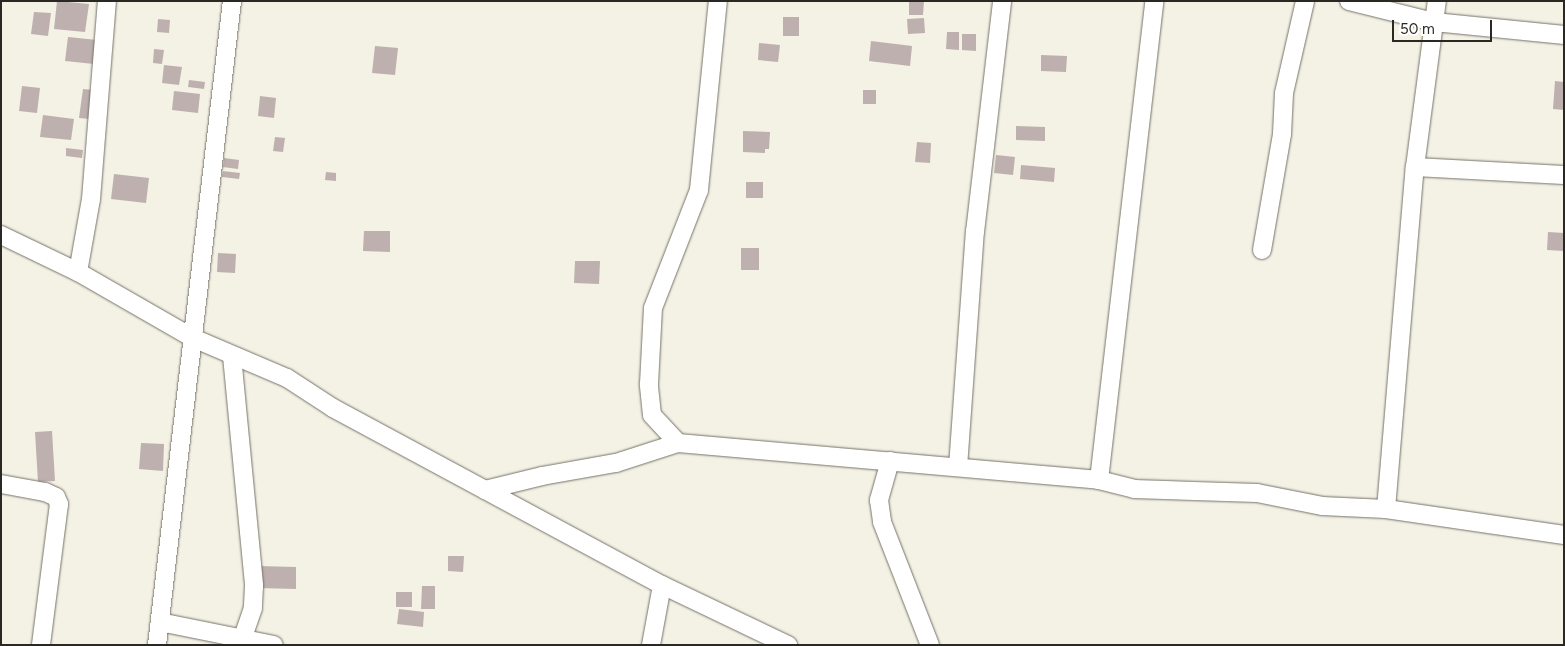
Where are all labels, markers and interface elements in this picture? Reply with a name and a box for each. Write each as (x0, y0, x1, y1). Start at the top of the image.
scale bar (1395, 10, 1495, 42)
text: 50 m (1400, 20, 1435, 38)

